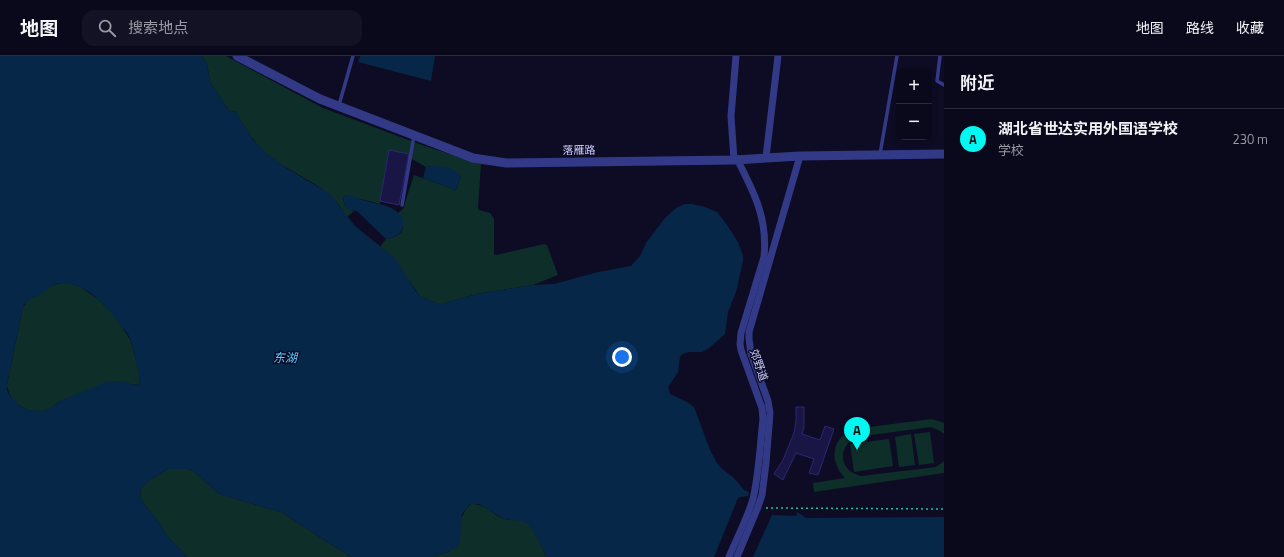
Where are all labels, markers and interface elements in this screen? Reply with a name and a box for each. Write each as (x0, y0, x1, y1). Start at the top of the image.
search box (82, 10, 362, 46)
text: 地图 (20, 13, 58, 42)
text: 搜索地点 (128, 16, 188, 39)
icon: search (96, 17, 118, 39)
text: 地图 (1136, 17, 1164, 38)
text: 路线 (1186, 17, 1214, 38)
text: 收藏 (1236, 17, 1264, 38)
map controls (896, 68, 932, 140)
button: + (896, 68, 932, 104)
text: 附近 (960, 70, 994, 96)
button: − (896, 104, 932, 140)
text: 湖北省世达实用外国语学校 (998, 117, 1178, 140)
text: A (969, 129, 977, 149)
text: 230 m (1232, 129, 1268, 149)
text: 学校 (998, 140, 1024, 160)
street label: 落雁路 (562, 142, 596, 158)
your location (612, 347, 632, 367)
street label: 郊野道 (746, 347, 772, 383)
water label: 东湖 (273, 348, 299, 367)
pin: A (844, 417, 870, 450)

